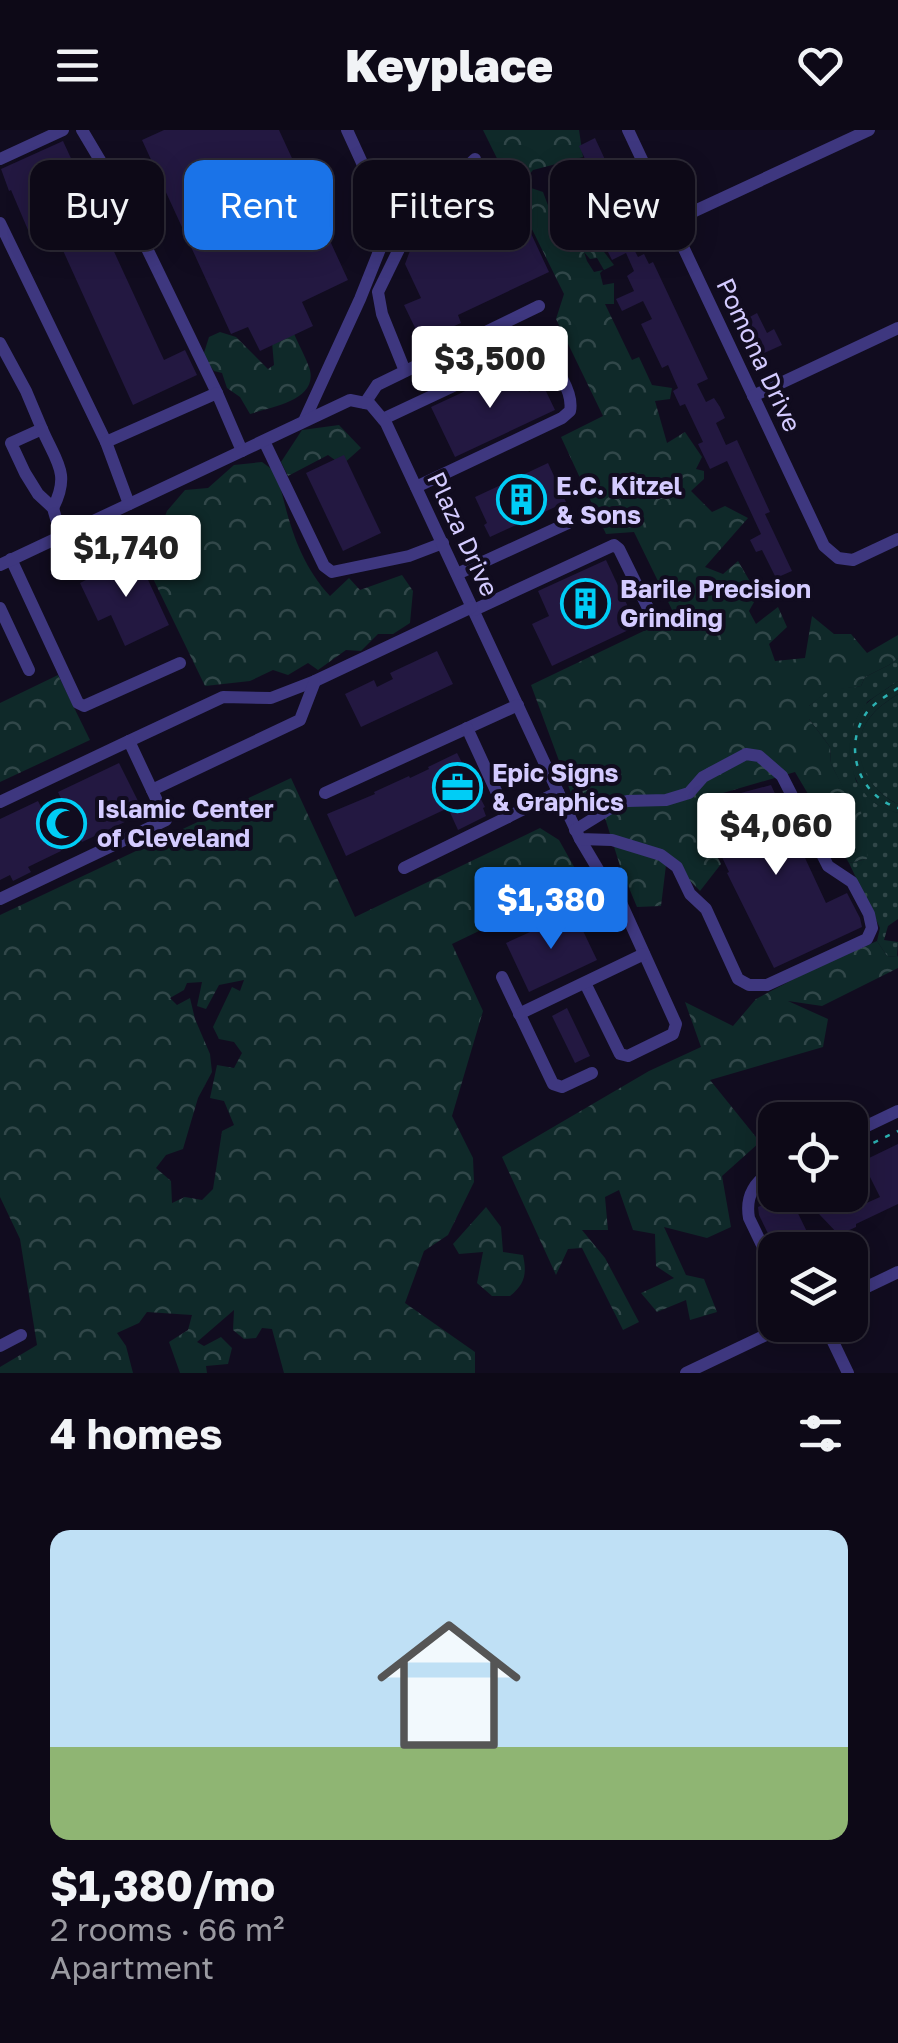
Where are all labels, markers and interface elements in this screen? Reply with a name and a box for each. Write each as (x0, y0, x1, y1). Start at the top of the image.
icon: menu (50, 38, 105, 93)
text: Keyplace (345, 38, 553, 92)
icon: heart (793, 38, 848, 93)
chip: Buy (30, 160, 164, 250)
chip: Rent (184, 160, 333, 250)
chip: Filters (353, 160, 530, 250)
chip: New (550, 160, 695, 250)
street label: Pomona Drive (710, 273, 809, 437)
pin: $3,500 (409, 326, 571, 411)
text: $3,500 (434, 339, 546, 377)
street label: Plaza Drive (421, 467, 506, 601)
place label: E.C. Kitzel & Sons (556, 470, 682, 530)
building icon: E.C. Kitzel & Sons (495, 474, 547, 526)
pin: $1,740 (45, 515, 207, 600)
text: $1,740 (73, 528, 179, 566)
place label: Barile Precision Grinding (620, 573, 811, 633)
building icon: Barile Precision Grinding (559, 577, 611, 629)
place label: Epic Signs & Graphics (492, 757, 624, 817)
office icon: Epic Signs & Graphics (431, 761, 483, 813)
place label: Islamic Center of Cleveland (97, 793, 274, 853)
pin: $4,060 (695, 793, 857, 878)
mosque icon: Islamic Center of Cleveland (36, 797, 88, 849)
text: $4,060 (719, 806, 833, 844)
pin: $1,380 (470, 867, 632, 952)
text: $1,380 (497, 880, 605, 918)
map controls (758, 1102, 868, 1342)
button: locate (758, 1102, 868, 1212)
button: layers (758, 1232, 868, 1342)
icon: filters (793, 1406, 848, 1461)
text: 4 homes (50, 1408, 222, 1458)
icon: home (359, 1595, 539, 1775)
text: $1,380/mo (50, 1860, 275, 1910)
text: 2 rooms · 66 m² (50, 1910, 285, 1948)
text: Apartment (50, 1948, 214, 1986)

